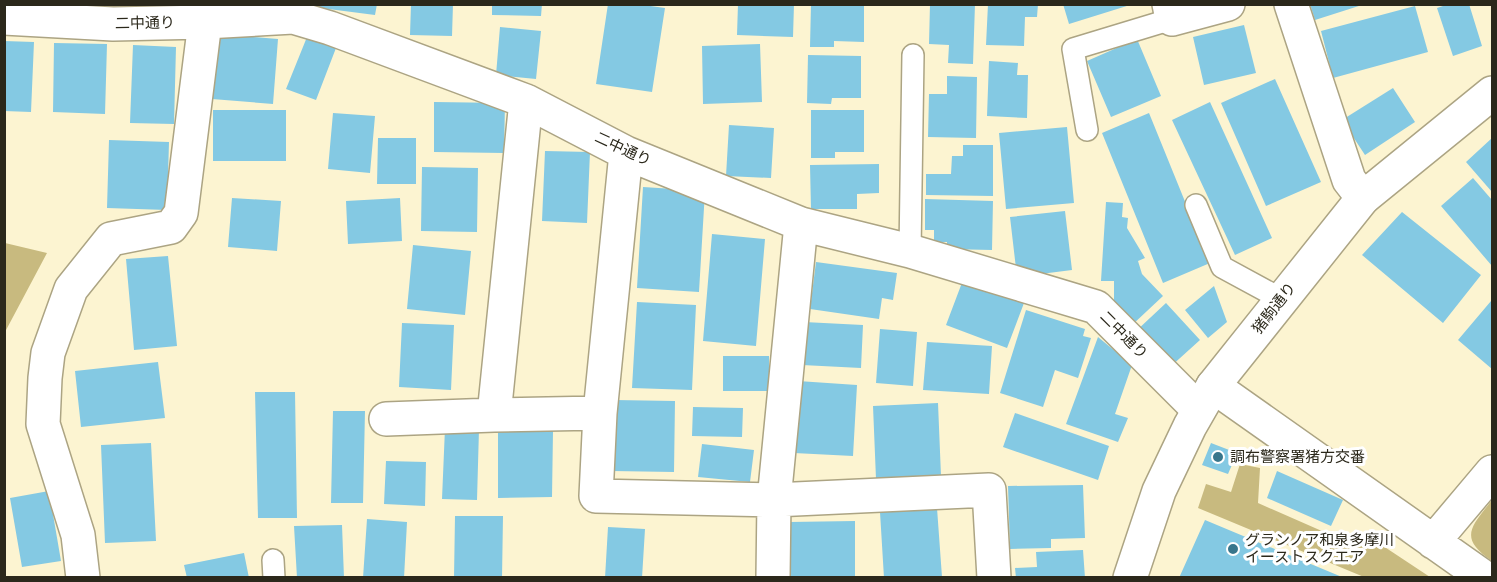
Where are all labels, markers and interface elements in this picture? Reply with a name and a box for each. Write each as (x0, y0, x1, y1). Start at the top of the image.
street label: 二中通り (115, 12, 175, 32)
street label: 二中通り (592, 127, 654, 169)
street label: 猪駒通り (1248, 278, 1299, 337)
street label: 二中通り (1097, 307, 1152, 362)
place label: 調布警察署猪方交番 (1230, 447, 1365, 465)
marker: 調布警察署猪方交番 (1211, 450, 1225, 464)
place label: グランノア和泉多摩川 イーストスクエア (1245, 530, 1394, 565)
marker: グランノア和泉多摩川 イーストスクエア (1226, 542, 1240, 556)

